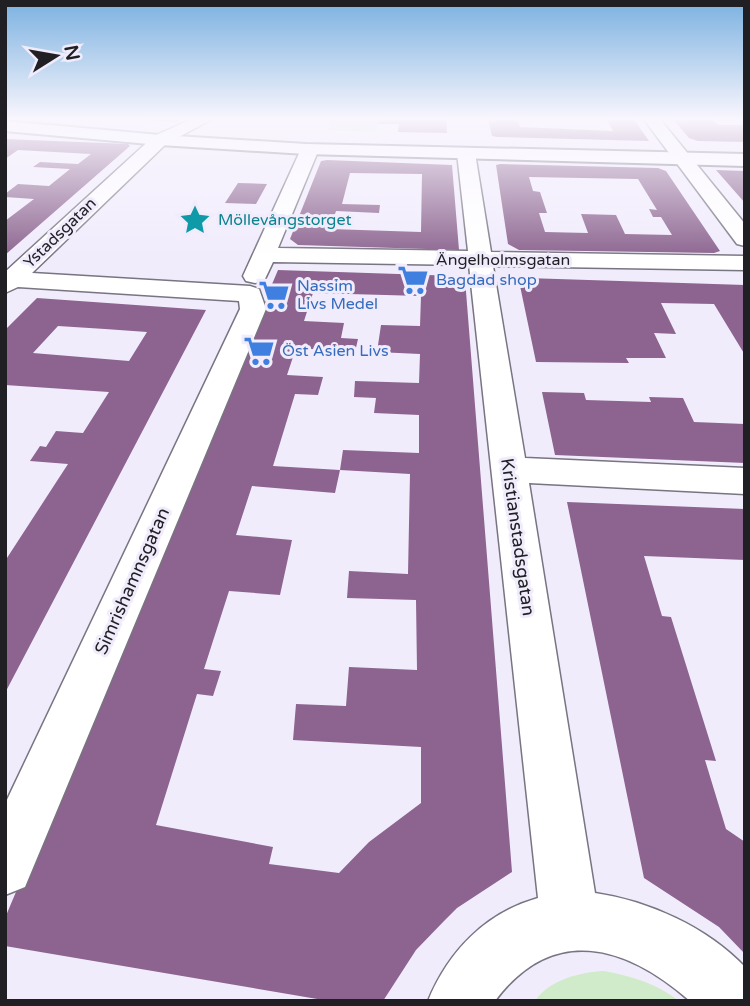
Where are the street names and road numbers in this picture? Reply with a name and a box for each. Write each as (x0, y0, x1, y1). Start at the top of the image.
street label: Ystadsgatan (20, 193, 100, 273)
street label: Ängelholmsgatan (436, 250, 570, 270)
street label: Kristianstadsgatan (496, 457, 540, 617)
street label: Simrishamnsgatan (90, 504, 174, 658)

